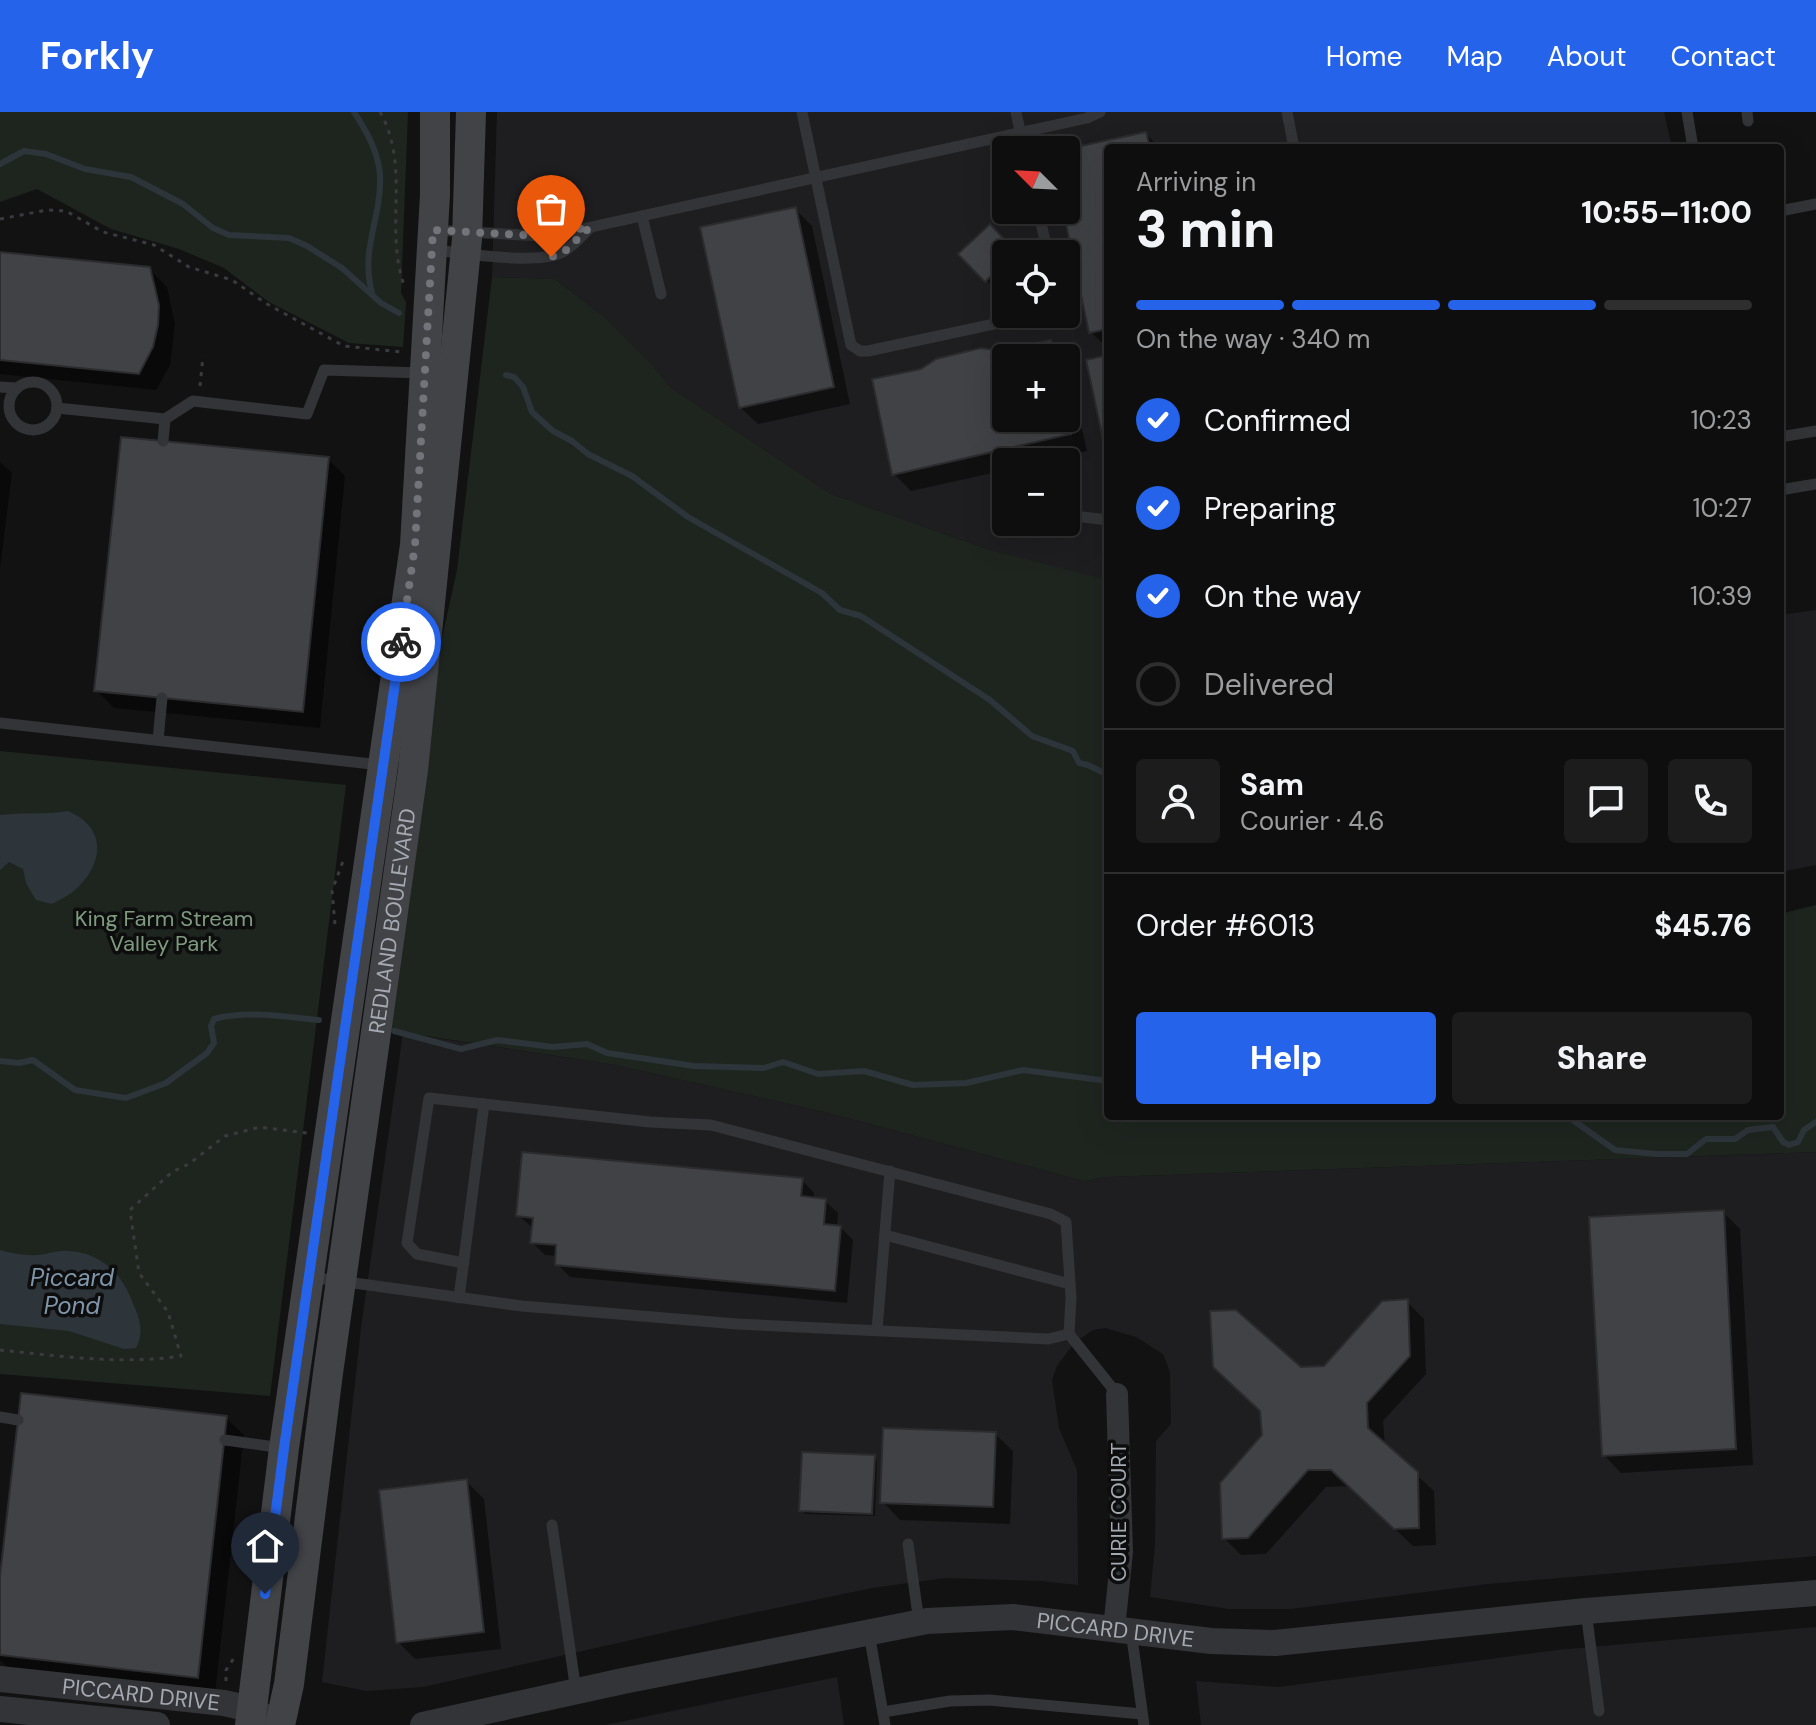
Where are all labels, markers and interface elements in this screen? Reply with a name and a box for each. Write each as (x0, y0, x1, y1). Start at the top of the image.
text: Forkly (40, 31, 154, 81)
text: Home (1326, 38, 1402, 75)
text: Map (1446, 38, 1503, 75)
text: About (1547, 38, 1626, 75)
text: Contact (1670, 38, 1776, 75)
north arrow (992, 136, 1080, 224)
map controls (992, 136, 1080, 536)
text: Arriving in (1136, 165, 1256, 199)
pin (517, 175, 585, 257)
icon: bag (529, 187, 573, 231)
text: 10:55–11:00 (1581, 193, 1752, 232)
text: 3 min (1136, 195, 1275, 263)
button: locate (992, 240, 1080, 328)
text: On the way · 340 m (1136, 322, 1370, 356)
button: + (992, 344, 1080, 432)
icon: check (1136, 398, 1180, 442)
text: Confirmed (1204, 401, 1351, 440)
text: 10:23 (1691, 403, 1752, 437)
button: − (992, 448, 1080, 536)
icon: check (1136, 486, 1180, 530)
text: Preparing (1204, 489, 1336, 528)
text: 10:27 (1692, 491, 1752, 525)
icon: check (1136, 574, 1180, 618)
text: On the way (1204, 577, 1361, 616)
text: 10:39 (1690, 579, 1752, 613)
courier (361, 602, 441, 682)
icon: bike (379, 620, 423, 664)
text: Delivered (1204, 665, 1334, 704)
button: person (1136, 759, 1220, 843)
button: chat (1564, 759, 1648, 843)
button: phone (1668, 759, 1752, 843)
text: Sam (1240, 765, 1304, 804)
text: Courier · 4.6 (1240, 804, 1385, 838)
street label: REDLAND BOULEVARD (362, 806, 422, 1036)
park label: King Farm Stream Valley Park (75, 904, 253, 958)
text: Order #6013 (1136, 906, 1315, 945)
text: $45.76 (1654, 906, 1752, 945)
button: Help (1136, 1012, 1436, 1104)
button: Share (1452, 1012, 1752, 1104)
water label: Piccard Pond (30, 1262, 115, 1321)
street label: CURIE COURT (1104, 1442, 1133, 1582)
pin (231, 1512, 299, 1594)
icon: home (243, 1524, 287, 1568)
street label: PICCARD DRIVE (1035, 1606, 1196, 1654)
street label: PICCARD DRIVE (61, 1672, 221, 1717)

